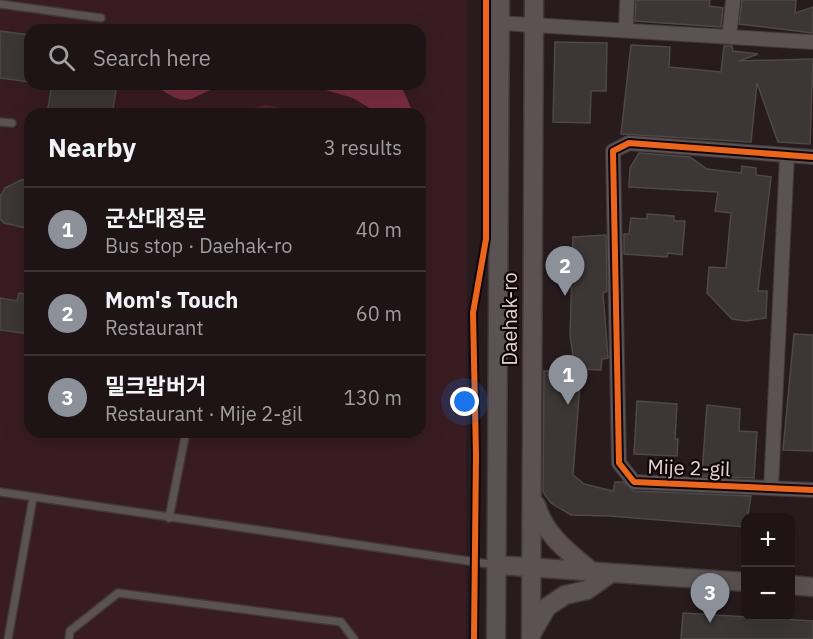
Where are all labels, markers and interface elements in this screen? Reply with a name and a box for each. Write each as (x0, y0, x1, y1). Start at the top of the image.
search box (24, 24, 426, 90)
icon: search (45, 41, 78, 74)
text: Search here (93, 43, 211, 72)
text: Nearby (48, 130, 136, 164)
text: 3 results (324, 134, 402, 161)
text: 군산대정문 (105, 203, 206, 232)
text: 1 (62, 216, 74, 243)
text: 40 m (356, 216, 402, 243)
text: Bus stop · Daehak-ro (105, 232, 292, 259)
pin: 2 (546, 246, 584, 296)
street label: Daehak-ro (496, 272, 523, 366)
text: Mom's Touch (105, 285, 238, 314)
text: 2 (62, 300, 74, 327)
text: 60 m (356, 300, 402, 327)
text: Restaurant (105, 314, 203, 341)
pin: 1 (548, 356, 588, 405)
text: 밀크밥버거 (105, 371, 206, 400)
text: 3 (62, 384, 74, 411)
text: 130 m (344, 384, 402, 411)
your location (450, 387, 479, 416)
text: Restaurant · Mije 2-gil (105, 400, 302, 427)
street label: Mije 2-gil (647, 453, 731, 482)
map controls (741, 513, 795, 621)
button: + (741, 513, 795, 567)
button: − (741, 567, 795, 621)
pin: 3 (690, 574, 730, 623)

